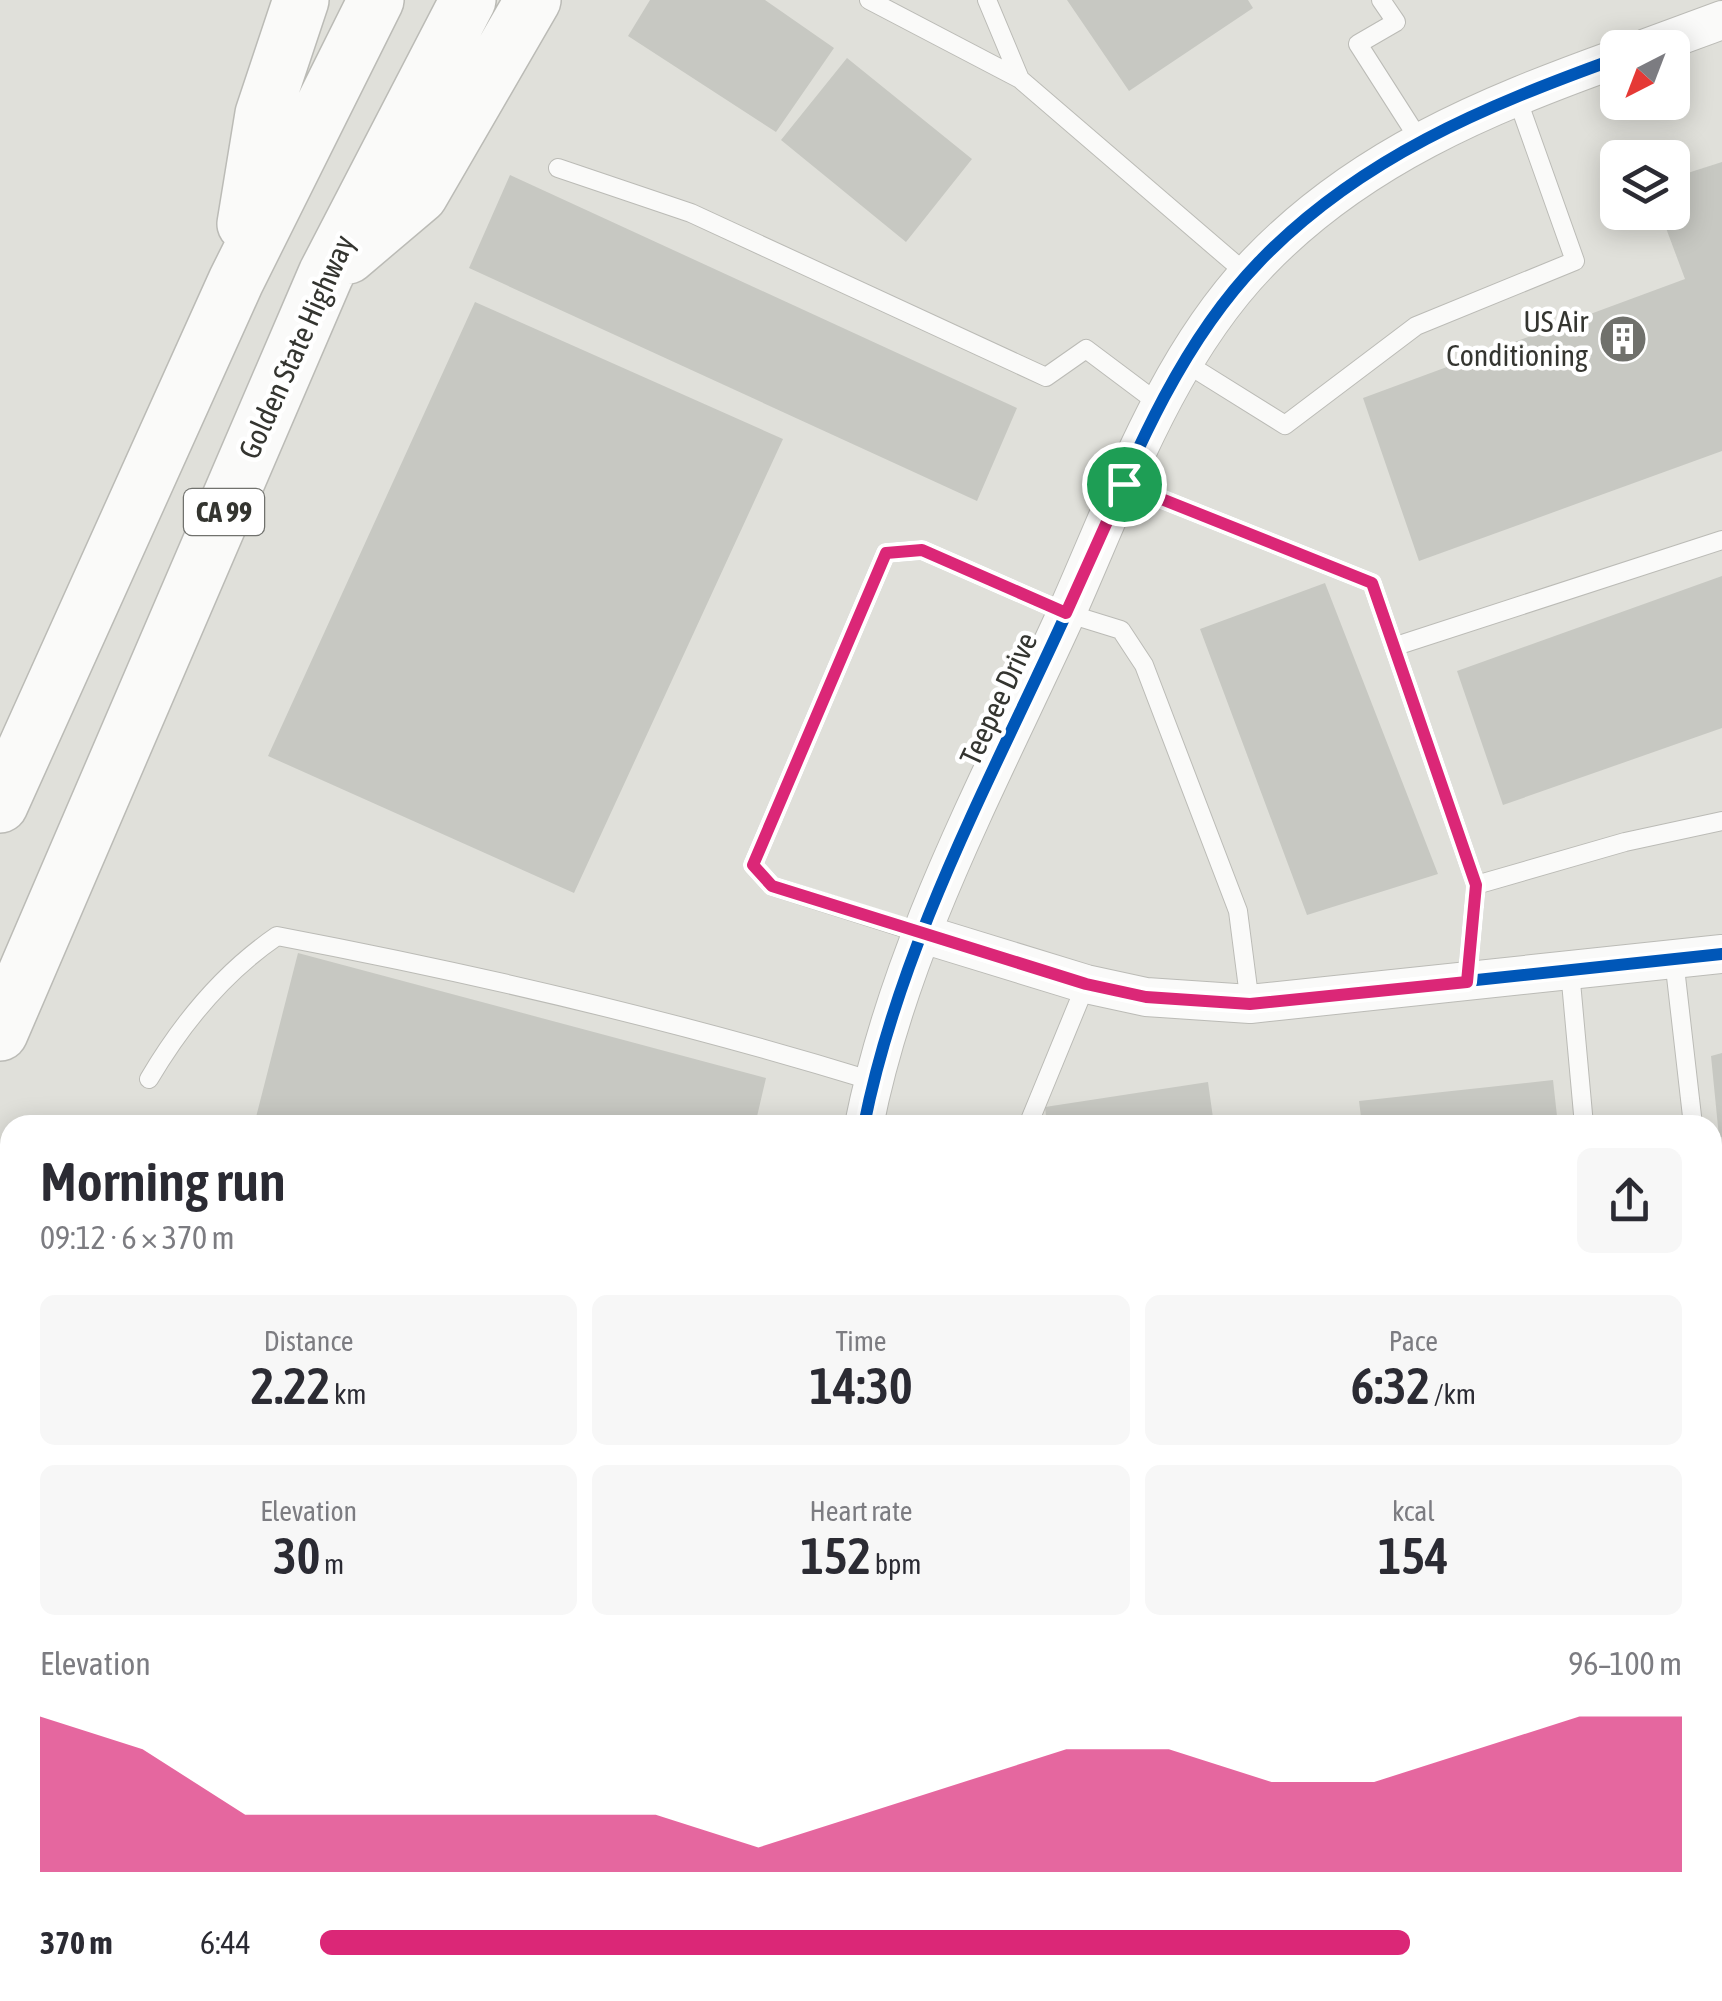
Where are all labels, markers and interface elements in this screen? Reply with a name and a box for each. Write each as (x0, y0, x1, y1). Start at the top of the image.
north arrow (1600, 30, 1690, 120)
map controls (1600, 30, 1690, 230)
button: layers (1600, 140, 1690, 230)
street label: Golden State Highway (232, 230, 361, 464)
place label: US Air Conditioning (1446, 304, 1589, 372)
building icon: US Air Conditioning (1597, 313, 1649, 365)
pin (1082, 442, 1167, 527)
icon: arrive (1097, 457, 1152, 512)
road number: CA 99 (184, 489, 264, 535)
street label: Teepee Drive (953, 627, 1044, 770)
button: share (1577, 1148, 1682, 1253)
text: Morning run (40, 1150, 286, 1213)
text: 09:12 · 6 × 370 m (40, 1219, 234, 1256)
text: Distance (264, 1325, 354, 1357)
text: Time (835, 1325, 887, 1357)
text: Pace (1389, 1325, 1438, 1357)
text: 2.22 (251, 1357, 330, 1415)
text: 14:30 (810, 1357, 912, 1415)
text: 6:32 (1351, 1357, 1430, 1415)
text: km (330, 1378, 367, 1410)
text: /km (1430, 1378, 1476, 1410)
text: Elevation (260, 1495, 357, 1527)
text: Heart rate (809, 1495, 913, 1527)
text: kcal (1392, 1495, 1435, 1527)
text: 30 (273, 1527, 320, 1585)
text: 152 (800, 1527, 871, 1585)
text: 154 (1378, 1527, 1449, 1585)
text: m (320, 1548, 344, 1580)
text: bpm (871, 1548, 922, 1580)
text: Elevation (40, 1645, 151, 1682)
text: 96–100 m (1568, 1645, 1682, 1682)
text: 370 m (40, 1924, 113, 1961)
text: 6:44 (200, 1924, 251, 1961)

